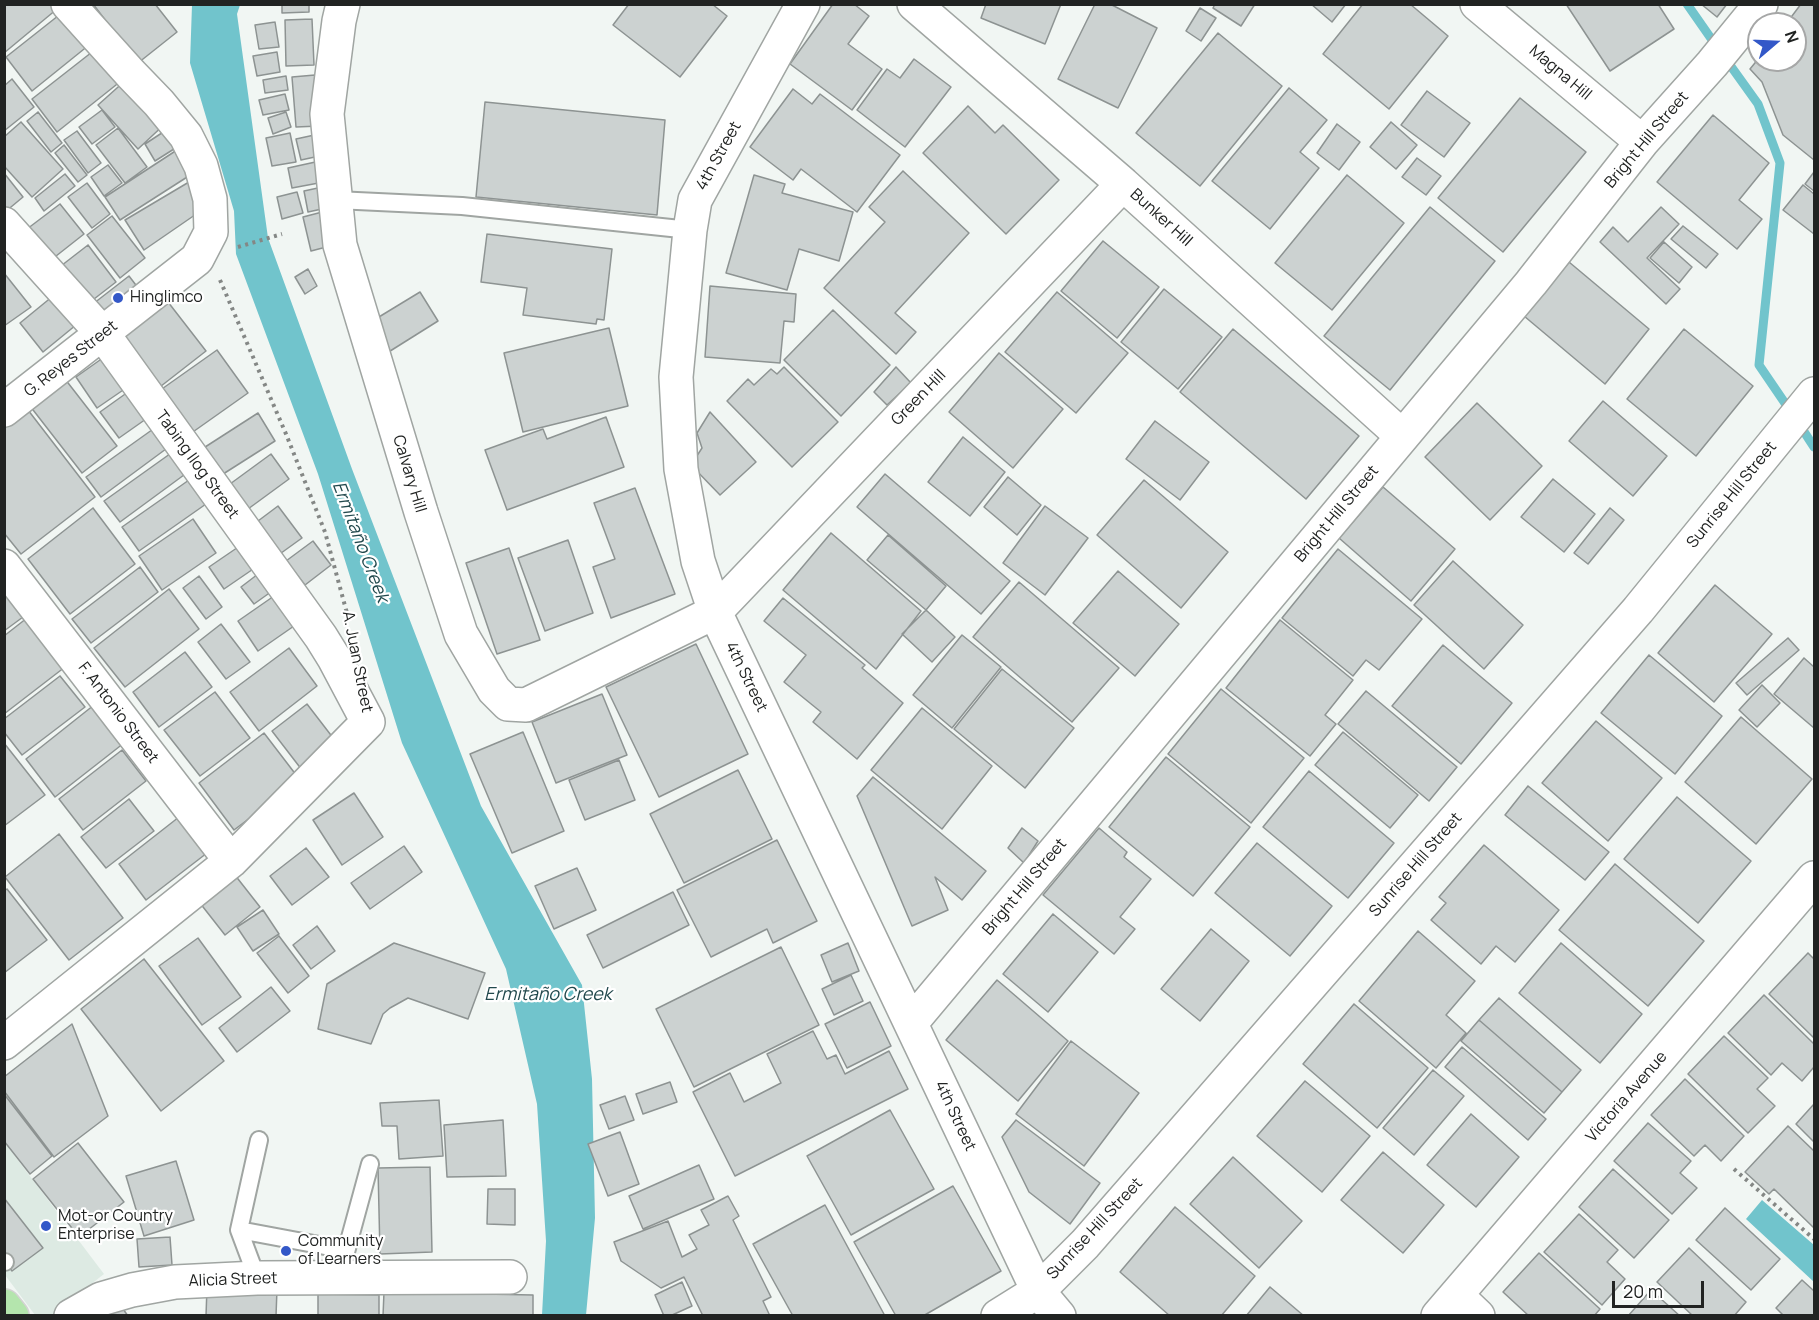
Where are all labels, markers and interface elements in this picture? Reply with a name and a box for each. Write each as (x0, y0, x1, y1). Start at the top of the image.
north arrow (1747, 12, 1807, 72)
text: N (1780, 28, 1804, 46)
street label: Magna Hill (1525, 41, 1595, 105)
street label: Bright Hill Street (1601, 88, 1693, 192)
street label: 4th Street (692, 118, 746, 194)
street label: Bunker Hill (1126, 185, 1196, 251)
place label: Hinglimco (130, 288, 203, 308)
marker: Hinglimco (111, 291, 125, 305)
street label: G. Reyes Street (21, 317, 121, 401)
street label: Green Hill (888, 366, 950, 430)
street label: Tabing Ilog Street (151, 407, 243, 523)
street label: Calvary Hill (388, 433, 430, 515)
street label: Sunrise Hill Street (1683, 438, 1781, 552)
street label: Bright Hill Street (1291, 462, 1383, 566)
water label: Ermitaño Creek (327, 479, 393, 605)
street label: A. Juan Street (338, 610, 376, 714)
street label: 4th Street (721, 639, 771, 715)
street label: F. Antonio Street (74, 659, 162, 767)
street label: Sunrise Hill Street (1366, 809, 1466, 921)
street label: Bright Hill Street (979, 835, 1071, 939)
water label: Ermitaño Creek (484, 984, 612, 1006)
street label: Victoria Avenue (1582, 1048, 1672, 1146)
street label: 4th Street (930, 1078, 980, 1154)
street label: Sunrise Hill Street (1043, 1174, 1147, 1284)
place label: Mot-or Country Enterprise (58, 1207, 173, 1245)
marker: Mot-or Country Enterprise (39, 1219, 53, 1233)
place label: Community of Learners (298, 1232, 383, 1270)
marker: Community of Learners (279, 1244, 293, 1258)
street label: Alicia Street (188, 1269, 278, 1291)
scale bar (1615, 1269, 1706, 1307)
text: 20 m (1623, 1279, 1663, 1303)

